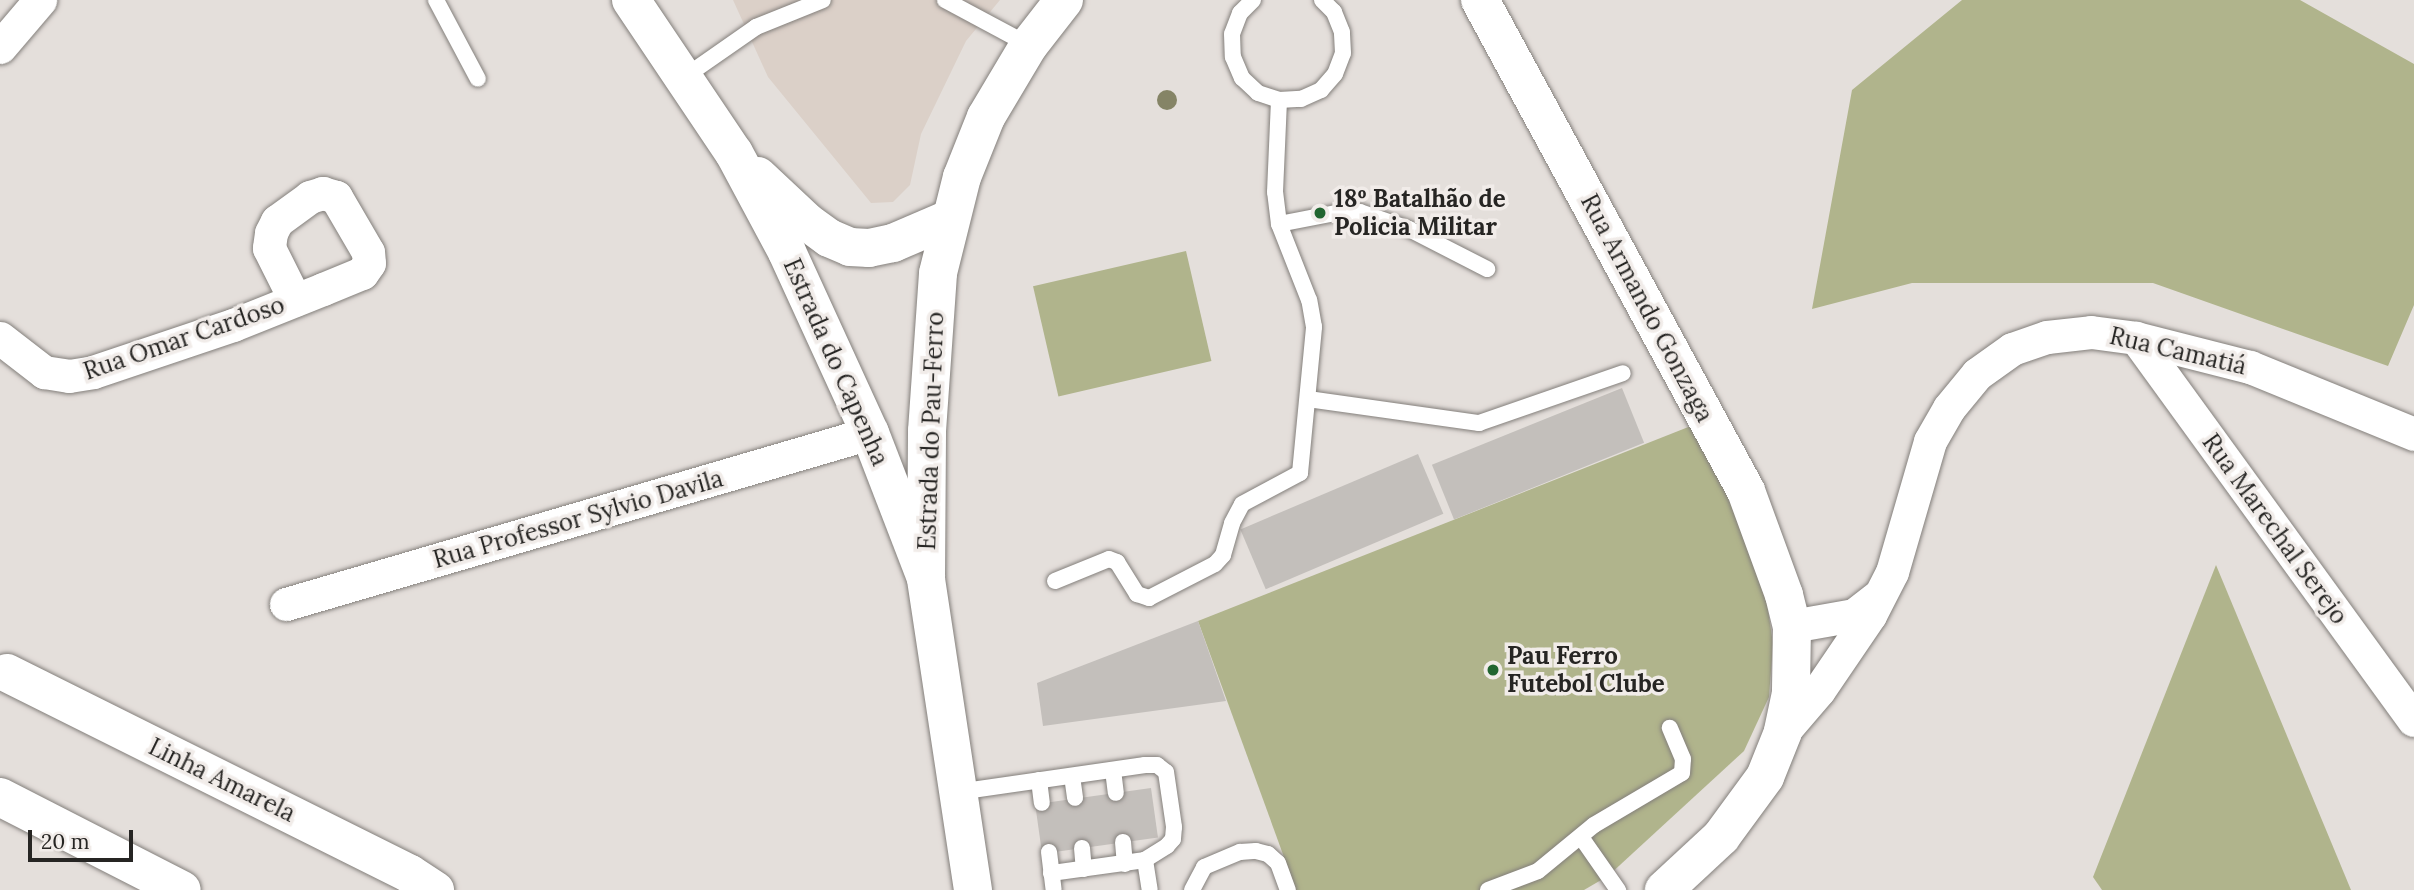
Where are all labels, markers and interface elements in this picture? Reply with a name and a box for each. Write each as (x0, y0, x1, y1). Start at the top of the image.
place label: 18º Batalhão de Policia Militar (1334, 185, 1506, 241)
street label: Rua Armando Gonzaga (1575, 189, 1719, 427)
marker: 18º Batalhão de Policia Militar (1312, 205, 1328, 221)
street label: Estrada do Capenha (777, 254, 895, 470)
street label: Rua Omar Cardoso (80, 290, 288, 386)
street label: Estrada do Pau-Ferro (912, 311, 950, 551)
street label: Rua Camatiá (2107, 321, 2249, 381)
street label: Rua Marechal Serejo (2196, 428, 2354, 630)
street label: Rua Professor Sylvio Davila (430, 464, 726, 574)
place label: Pau Ferro Futebol Clube (1507, 642, 1665, 698)
marker: Pau Ferro Futebol Clube (1485, 662, 1501, 678)
street label: Linha Amarela (144, 732, 300, 828)
scale bar (32, 816, 136, 860)
text: 20 m (41, 828, 90, 855)

